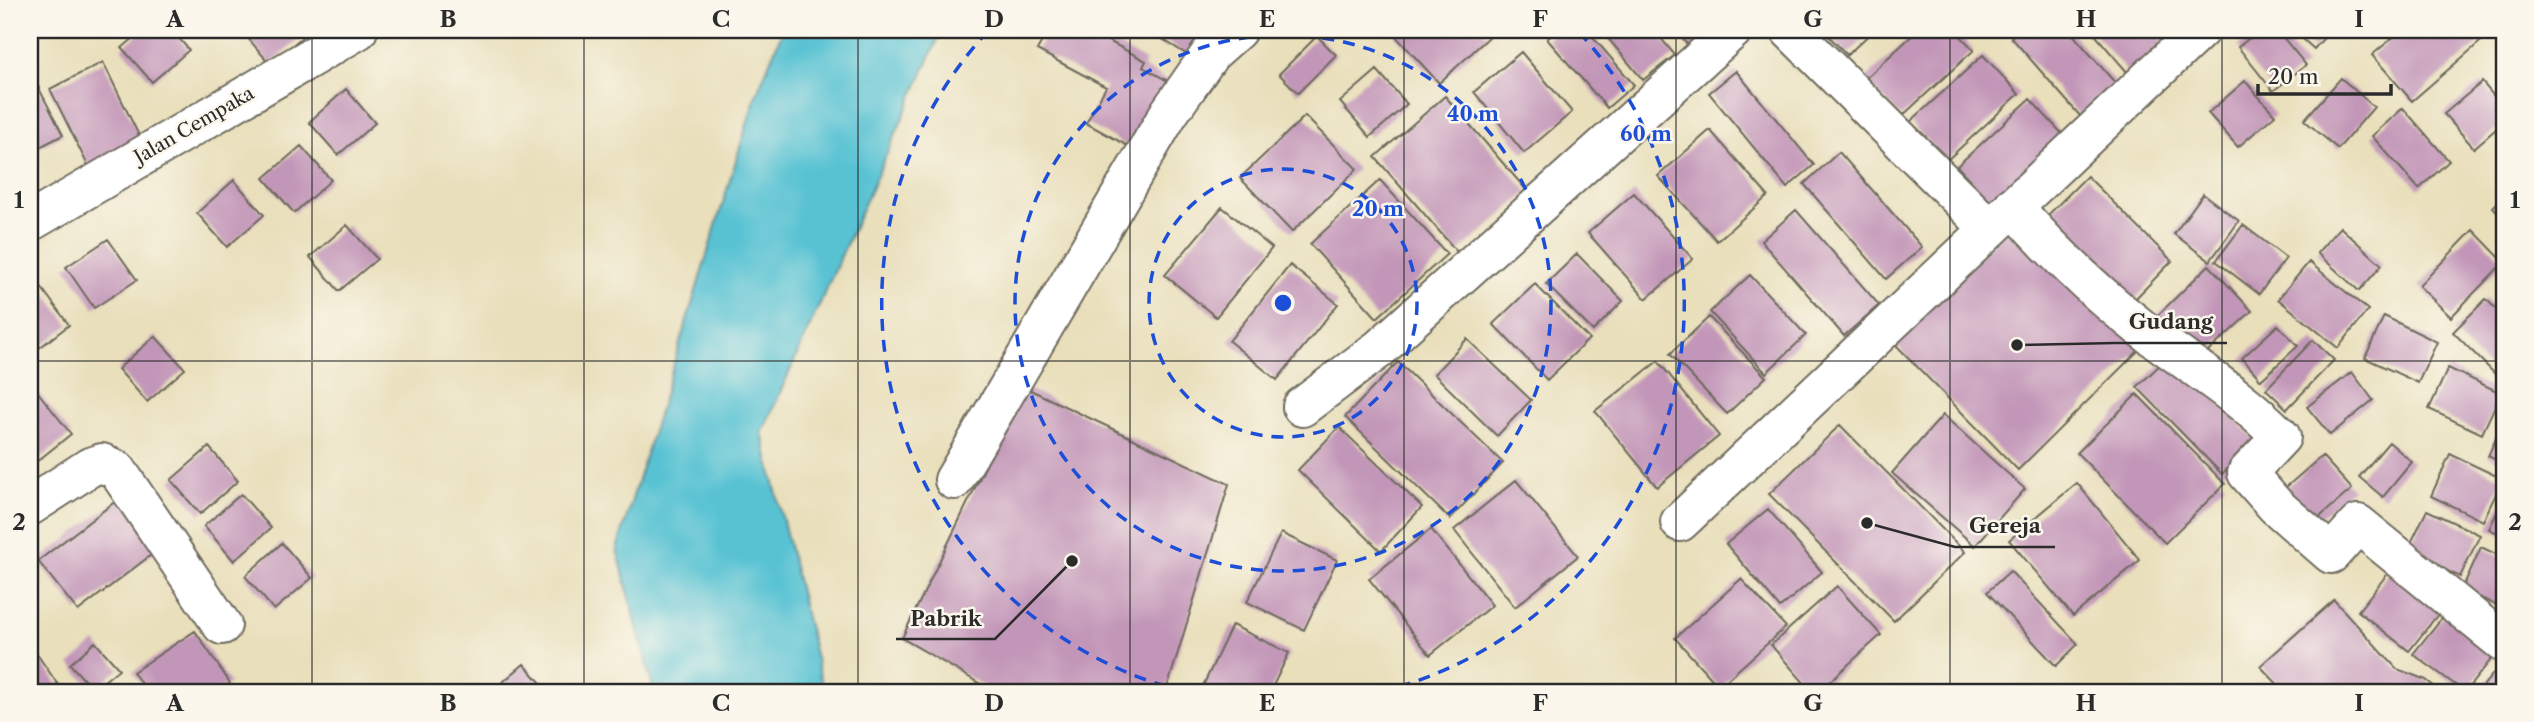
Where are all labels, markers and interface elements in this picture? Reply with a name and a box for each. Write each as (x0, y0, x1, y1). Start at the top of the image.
text: A (165, 5, 185, 33)
text: B (439, 5, 457, 33)
text: C (712, 5, 730, 33)
text: D (984, 5, 1004, 33)
text: E (1259, 5, 1275, 33)
text: F (1532, 5, 1548, 33)
text: G (1803, 5, 1823, 33)
text: H (2076, 5, 2097, 33)
text: I (2354, 5, 2364, 33)
scale bar (2258, 52, 2390, 96)
text: 20 m (2268, 64, 2319, 89)
street label: Jalan Cempaka (127, 81, 258, 170)
text: 40 m (1447, 101, 1499, 126)
text: 60 m (1620, 121, 1672, 146)
text: 1 (14, 186, 25, 214)
text: 1 (2510, 186, 2521, 214)
text: 20 m (1352, 196, 1404, 221)
centre of rings (1271, 291, 1295, 315)
callout: Gudang (2115, 301, 2227, 343)
text: Gudang (2129, 309, 2214, 334)
callout: Gereja (1955, 505, 2055, 547)
text: 2 (12, 508, 26, 536)
text: 2 (2508, 508, 2522, 536)
text: Gereja (1969, 513, 2042, 538)
callout: Pabrik (896, 597, 995, 639)
text: Pabrik (910, 606, 983, 631)
text: A (165, 689, 185, 717)
text: B (439, 689, 457, 717)
text: C (712, 689, 730, 717)
text: D (984, 689, 1004, 717)
text: E (1259, 689, 1275, 717)
text: F (1532, 689, 1548, 717)
text: G (1803, 689, 1823, 717)
text: H (2076, 689, 2097, 717)
text: I (2354, 689, 2364, 717)

